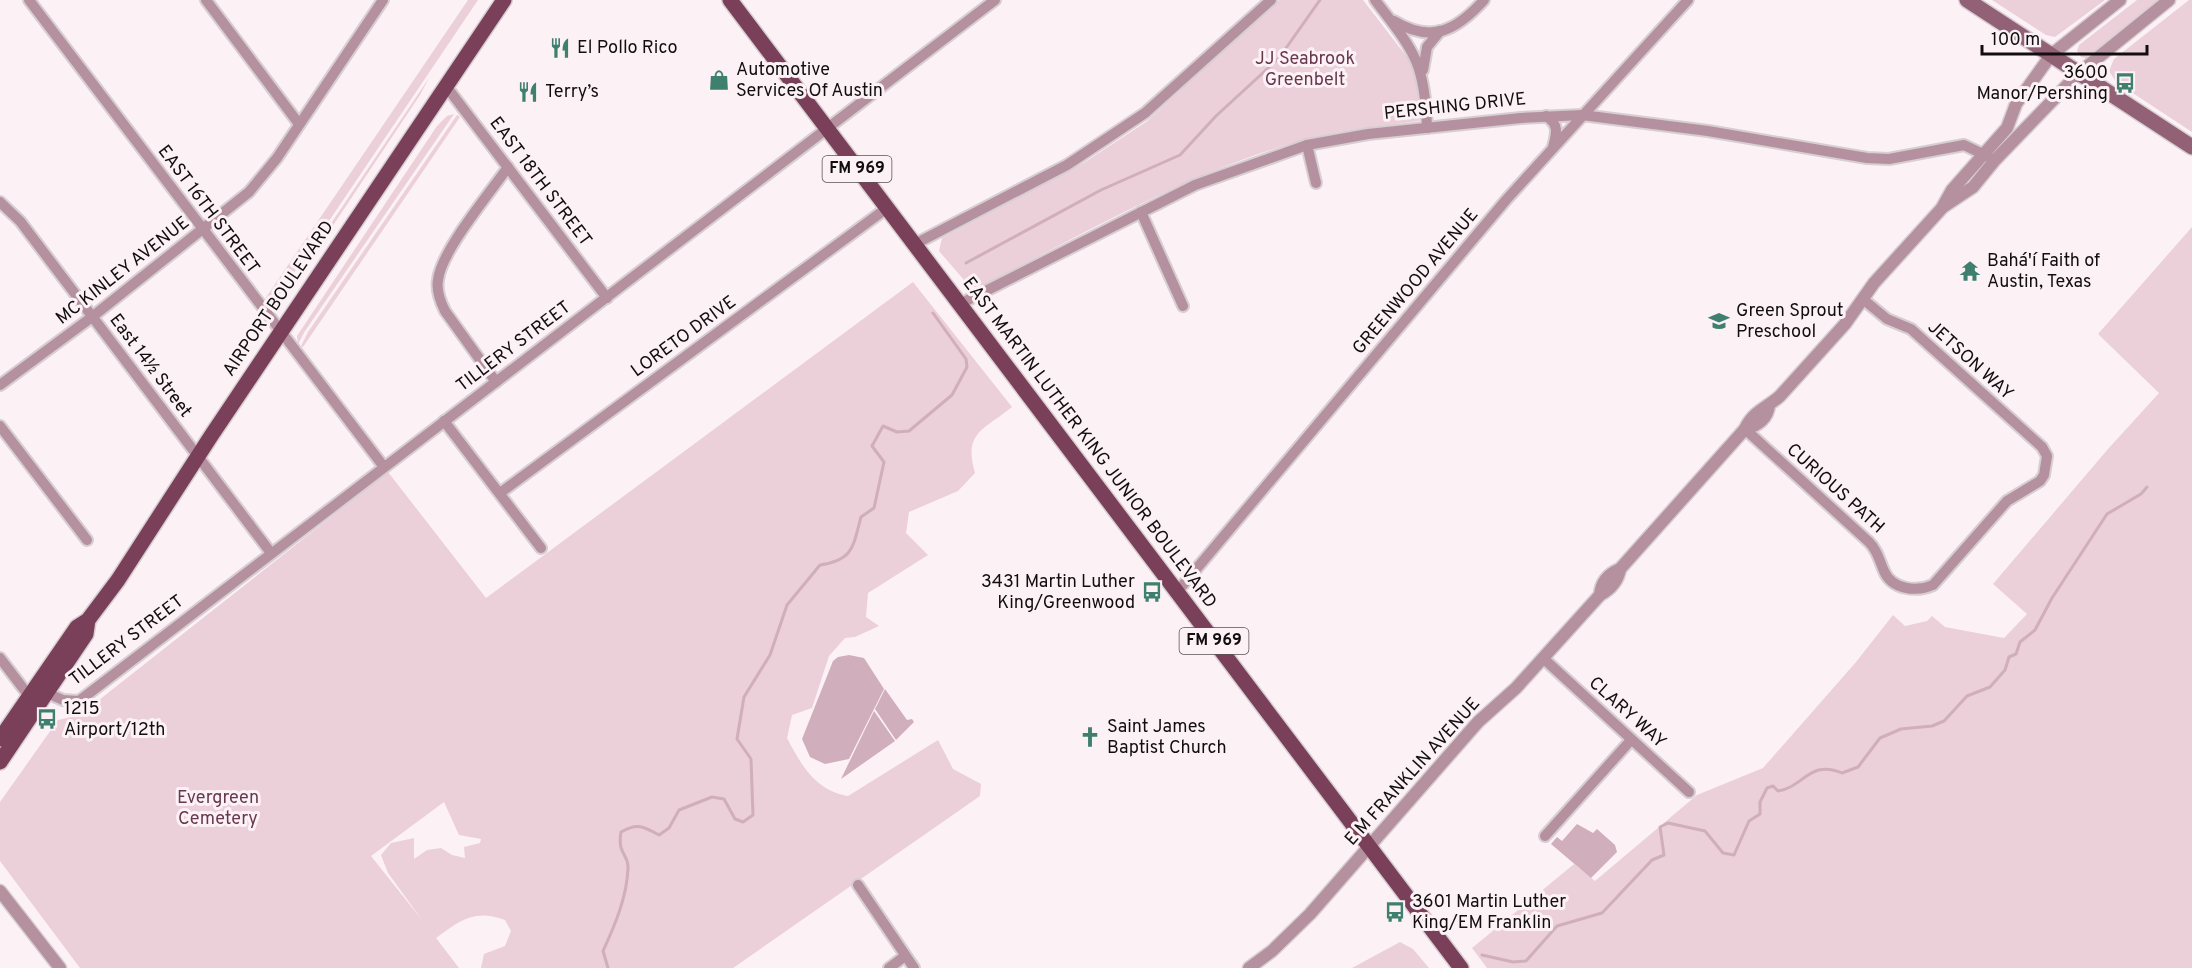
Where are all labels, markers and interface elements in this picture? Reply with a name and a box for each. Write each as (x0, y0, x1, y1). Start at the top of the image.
scale bar (1982, 18, 2147, 56)
text: 100 m (1991, 29, 2040, 52)
restaurant icon: El Pollo Rico (548, 36, 572, 60)
place label: El Pollo Rico (577, 37, 678, 60)
park label: JJ Seabrook Greenbelt (1255, 48, 1355, 92)
place label: Automotive Services Of Austin (736, 59, 883, 103)
place label: 3600 Manor/Pershing (1977, 62, 2108, 106)
shop icon: Automotive Services Of Austin (707, 68, 731, 92)
bus stop icon: 3600 Manor/Pershing (2113, 71, 2137, 95)
restaurant icon: Terry’s (516, 80, 540, 104)
place label: Terry’s (545, 81, 599, 104)
street label: PERSHING DRIVE (1383, 88, 1527, 126)
street label: EAST 18TH STREET (484, 113, 596, 251)
street label: EAST 16TH STREET (152, 141, 264, 279)
road number: FM 969 (822, 156, 892, 182)
street label: GREENWOOD AVENUE (1348, 204, 1484, 360)
street label: MC KINLEY AVENUE (52, 212, 194, 330)
street label: AIRPORT BOULEVARD (218, 217, 340, 381)
place label: Bahá'í Faith of Austin, Texas (1987, 250, 2100, 294)
temple icon: Bahá'í Faith of Austin, Texas (1958, 259, 1982, 283)
street label: EAST MARTIN LUTHER KING JUNIOR BOULEVARD (957, 273, 1221, 613)
street label: LORETO DRIVE (627, 291, 741, 383)
street label: TILLERY STREET (452, 296, 576, 398)
place label: Green Sprout Preschool (1736, 300, 1844, 344)
school or university icon: Green Sprout Preschool (1707, 309, 1731, 333)
street label: East 14½ Street (104, 310, 196, 422)
street label: JETSON WAY (1922, 316, 2018, 406)
street label: CURIOUS PATH (1781, 439, 1889, 539)
place label: 3431 Martin Luther King/Greenwood (981, 571, 1135, 615)
bus stop icon: 3431 Martin Luther King/Greenwood (1140, 580, 1164, 604)
street label: TILLERY STREET (65, 590, 189, 692)
road number: FM 969 (1180, 628, 1248, 654)
street label: CLARY WAY (1583, 672, 1671, 754)
street label: E M FRANKLIN AVENUE (1340, 693, 1486, 851)
place label: 1215 Airport/12th (64, 698, 165, 742)
bus stop icon: 1215 Airport/12th (35, 707, 59, 731)
place label: Saint James Baptist Church (1107, 716, 1227, 760)
church icon: Saint James Baptist Church (1078, 725, 1102, 749)
park label: Evergreen Cemetery (177, 787, 259, 831)
place label: 3601 Martin Luther King/EM Franklin (1412, 891, 1566, 935)
bus stop icon: 3601 Martin Luther King/EM Franklin (1383, 900, 1407, 924)

